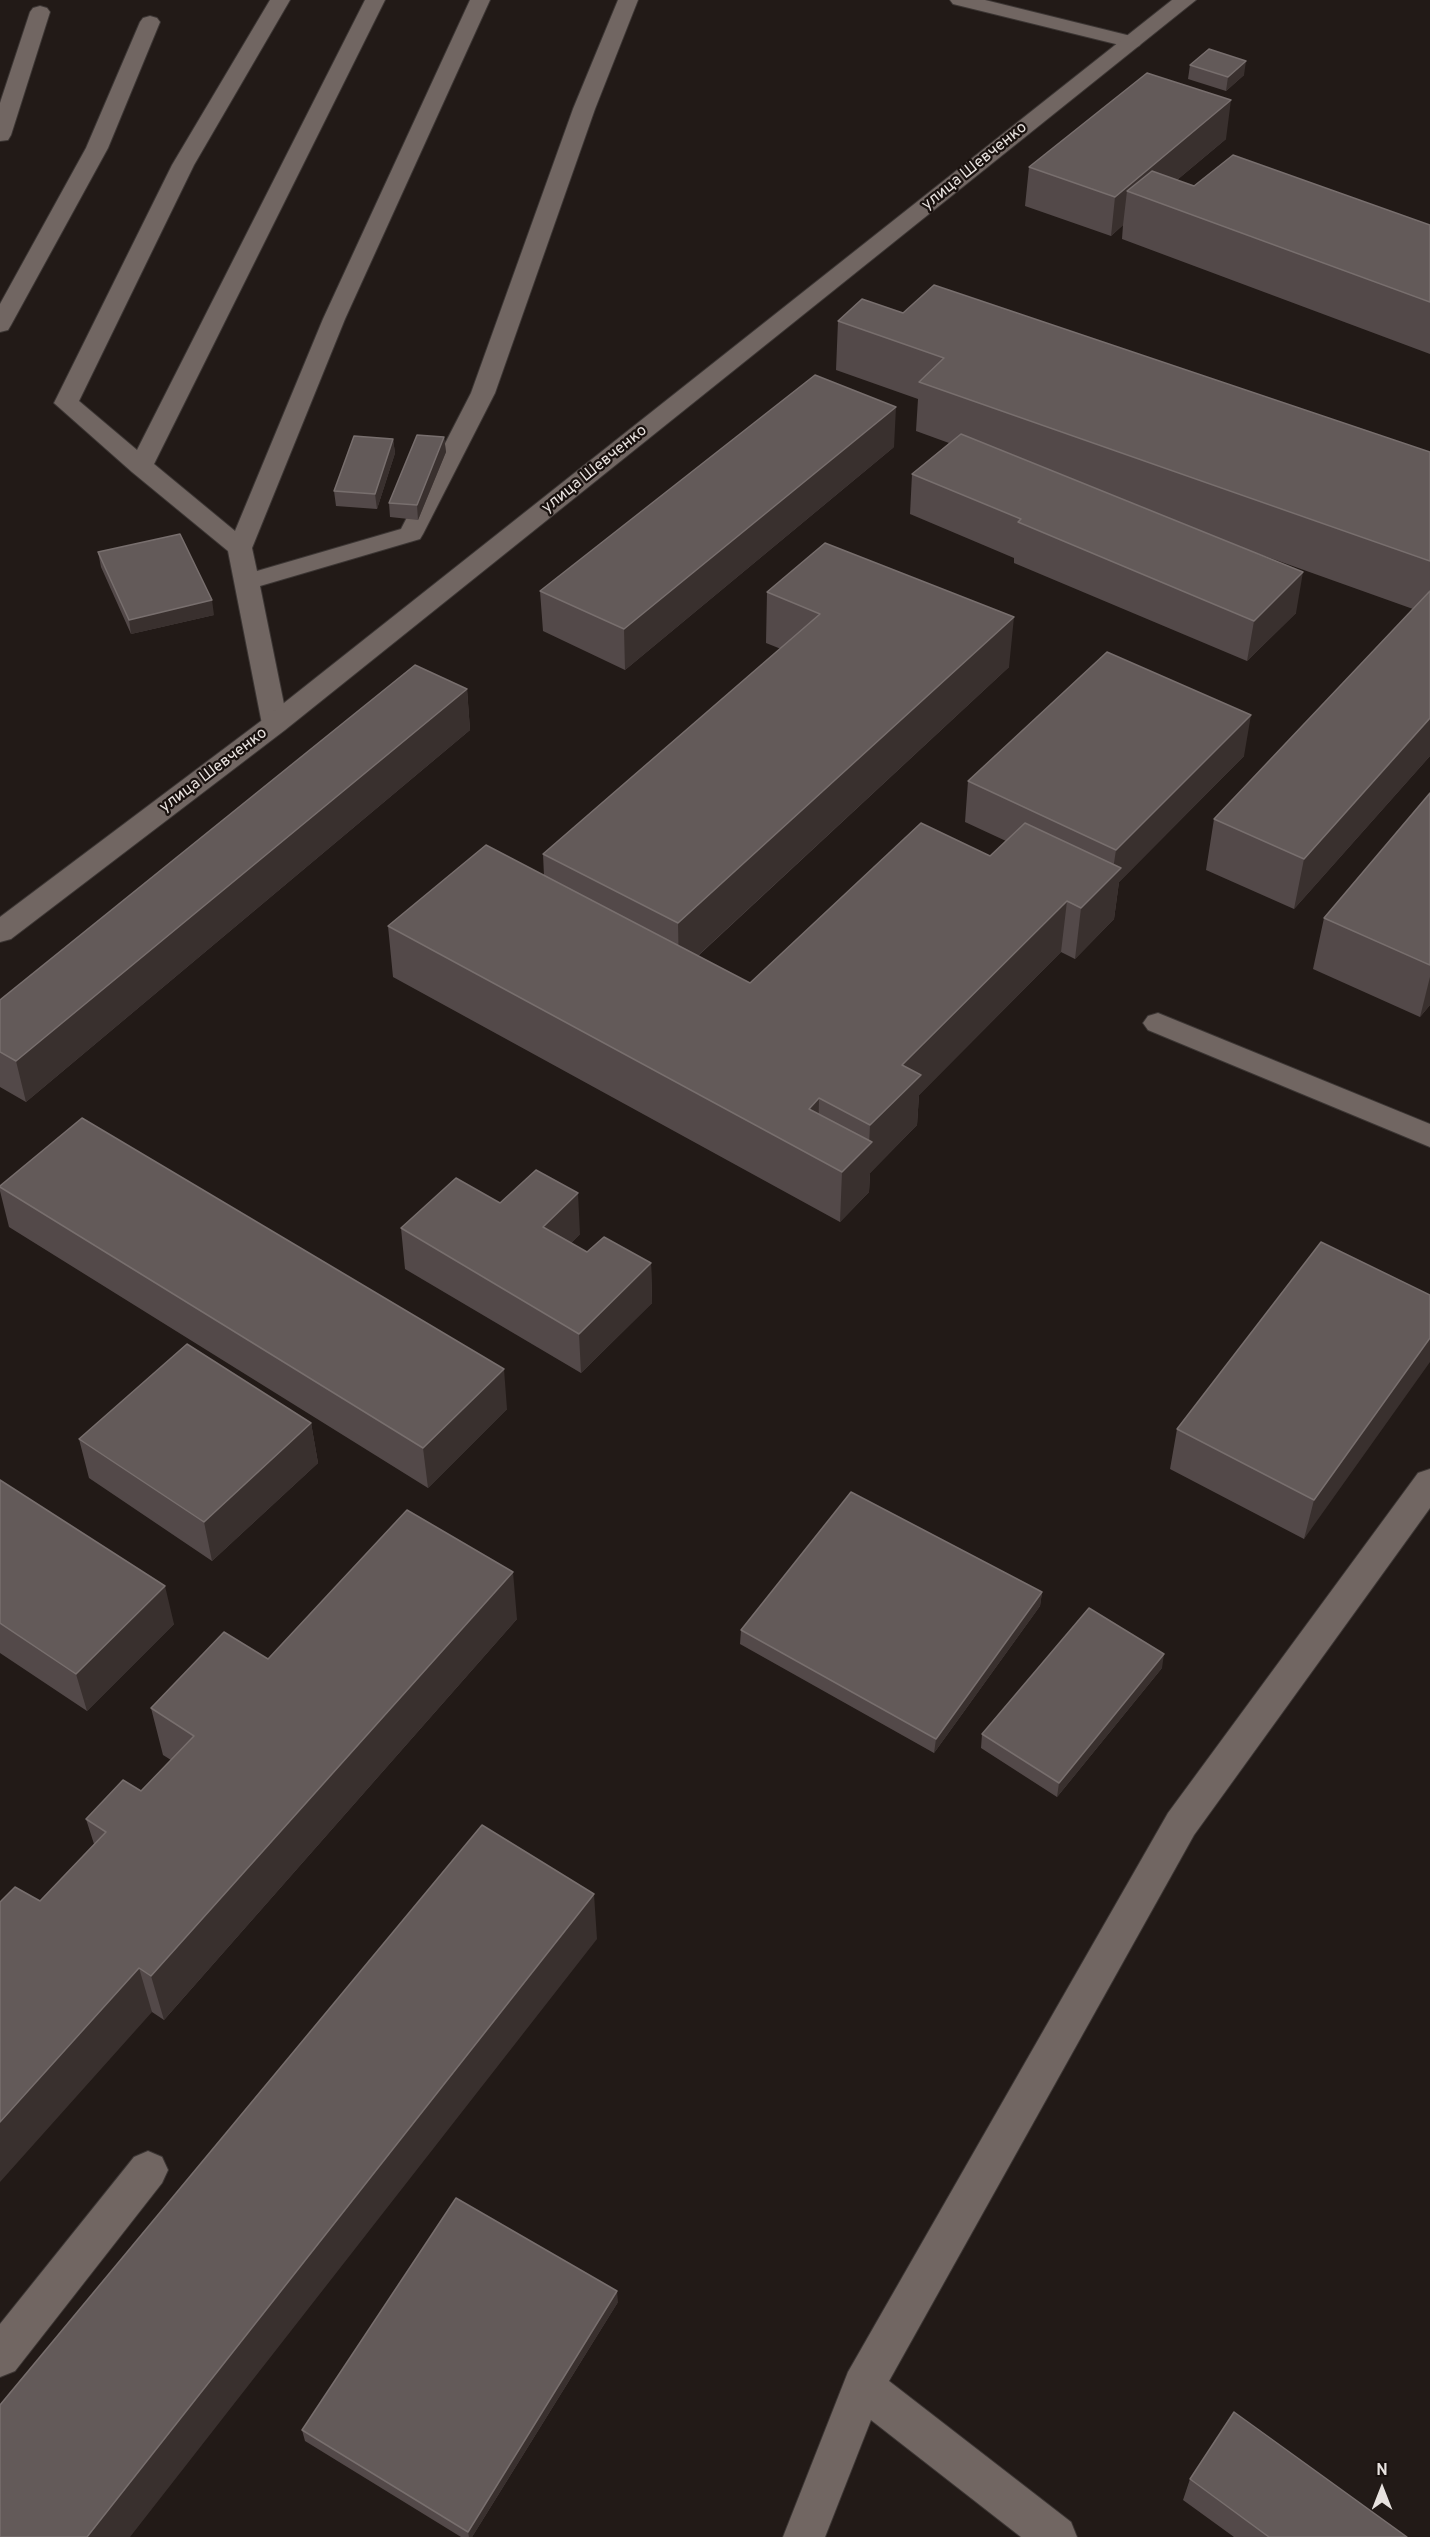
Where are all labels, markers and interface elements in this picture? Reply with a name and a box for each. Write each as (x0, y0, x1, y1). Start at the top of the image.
street label: улица Шевченко (919, 119, 1031, 215)
street label: улица Шевченко (539, 422, 651, 518)
street label: улица Шевченко (156, 724, 272, 818)
north arrow (1352, 2459, 1412, 2519)
text: N (1376, 2461, 1388, 2481)

